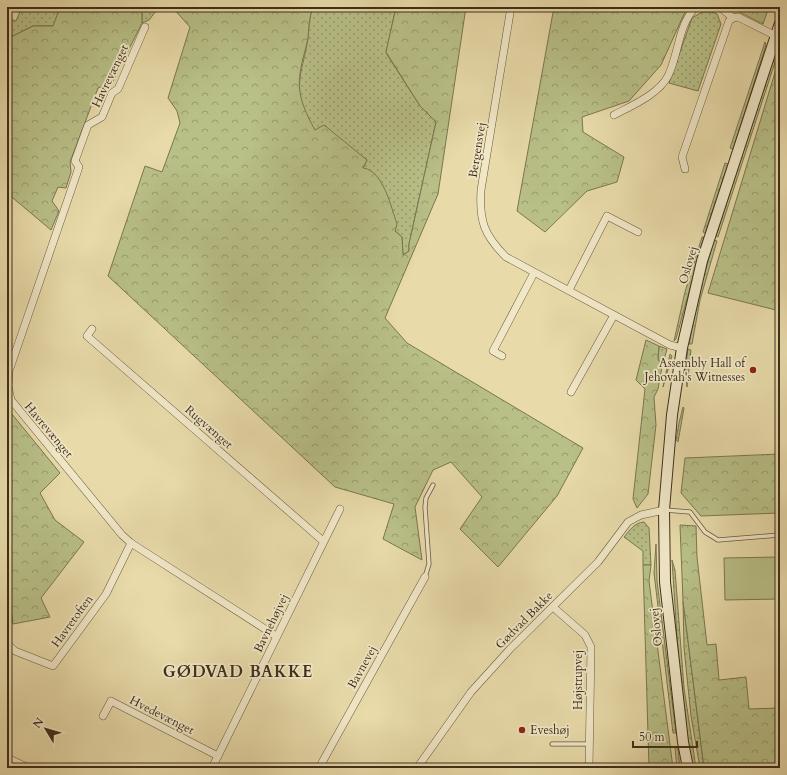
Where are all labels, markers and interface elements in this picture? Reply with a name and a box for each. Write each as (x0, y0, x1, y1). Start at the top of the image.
street label: Havrevænget (88, 42, 132, 110)
street label: Bergensvej (465, 121, 489, 179)
street label: Oslovej (675, 244, 701, 286)
place label: Assembly Hall of Jehovah's Witnesses (642, 355, 747, 385)
marker: Assembly Hall of Jehovah's Witnesses (748, 365, 758, 375)
street label: Havrevænget (21, 399, 77, 461)
street label: Rugvænget (182, 402, 237, 452)
street label: Gødvad Bakke (492, 588, 556, 652)
street label: Havretoften (48, 591, 97, 650)
street label: Bavnehøjvej (250, 591, 292, 655)
street label: Oslovej (646, 607, 666, 647)
street label: Bavnevej (344, 643, 380, 691)
street label: Højstrupvej (570, 650, 586, 710)
district label: GØDVAD BAKKE (163, 661, 313, 683)
street label: Hvedevænget (127, 692, 197, 738)
north arrow (26, 709, 66, 749)
text: N (30, 714, 48, 732)
place label: Eveshøj (530, 722, 570, 738)
scale bar (633, 723, 697, 749)
marker: Eveshøj (517, 725, 527, 735)
text: 50 m (639, 729, 666, 745)

